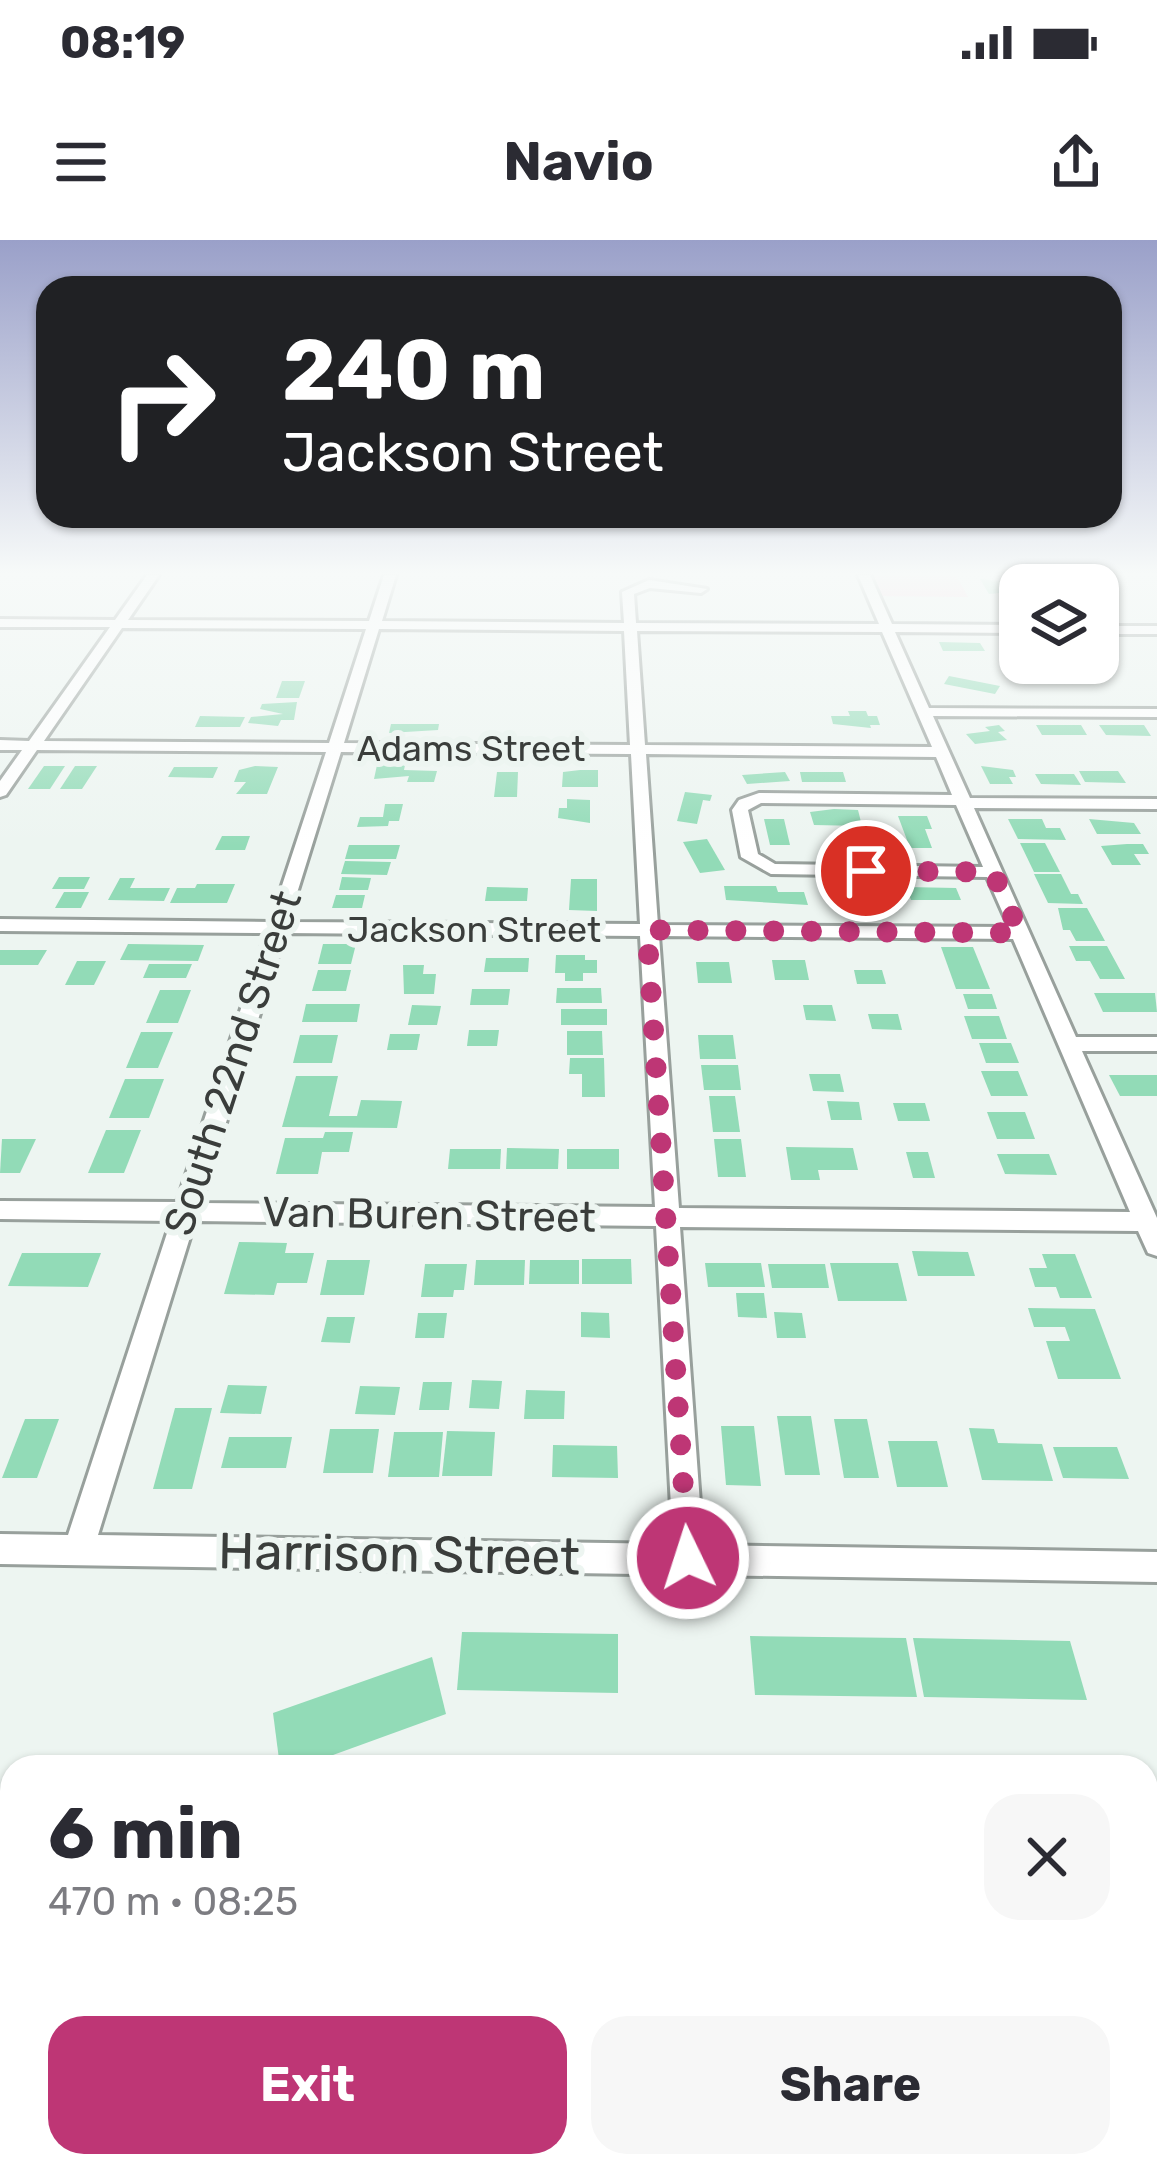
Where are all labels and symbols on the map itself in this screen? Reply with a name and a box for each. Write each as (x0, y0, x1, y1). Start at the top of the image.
street label: Adams Street (357, 727, 585, 770)
pin (815, 820, 917, 922)
street label: South 22nd Street (154, 884, 312, 1242)
street label: Jackson Street (347, 908, 601, 951)
street label: Van Buren Street (262, 1187, 596, 1243)
position arrow (625, 1495, 751, 1621)
street label: Harrison Street (218, 1520, 580, 1588)

